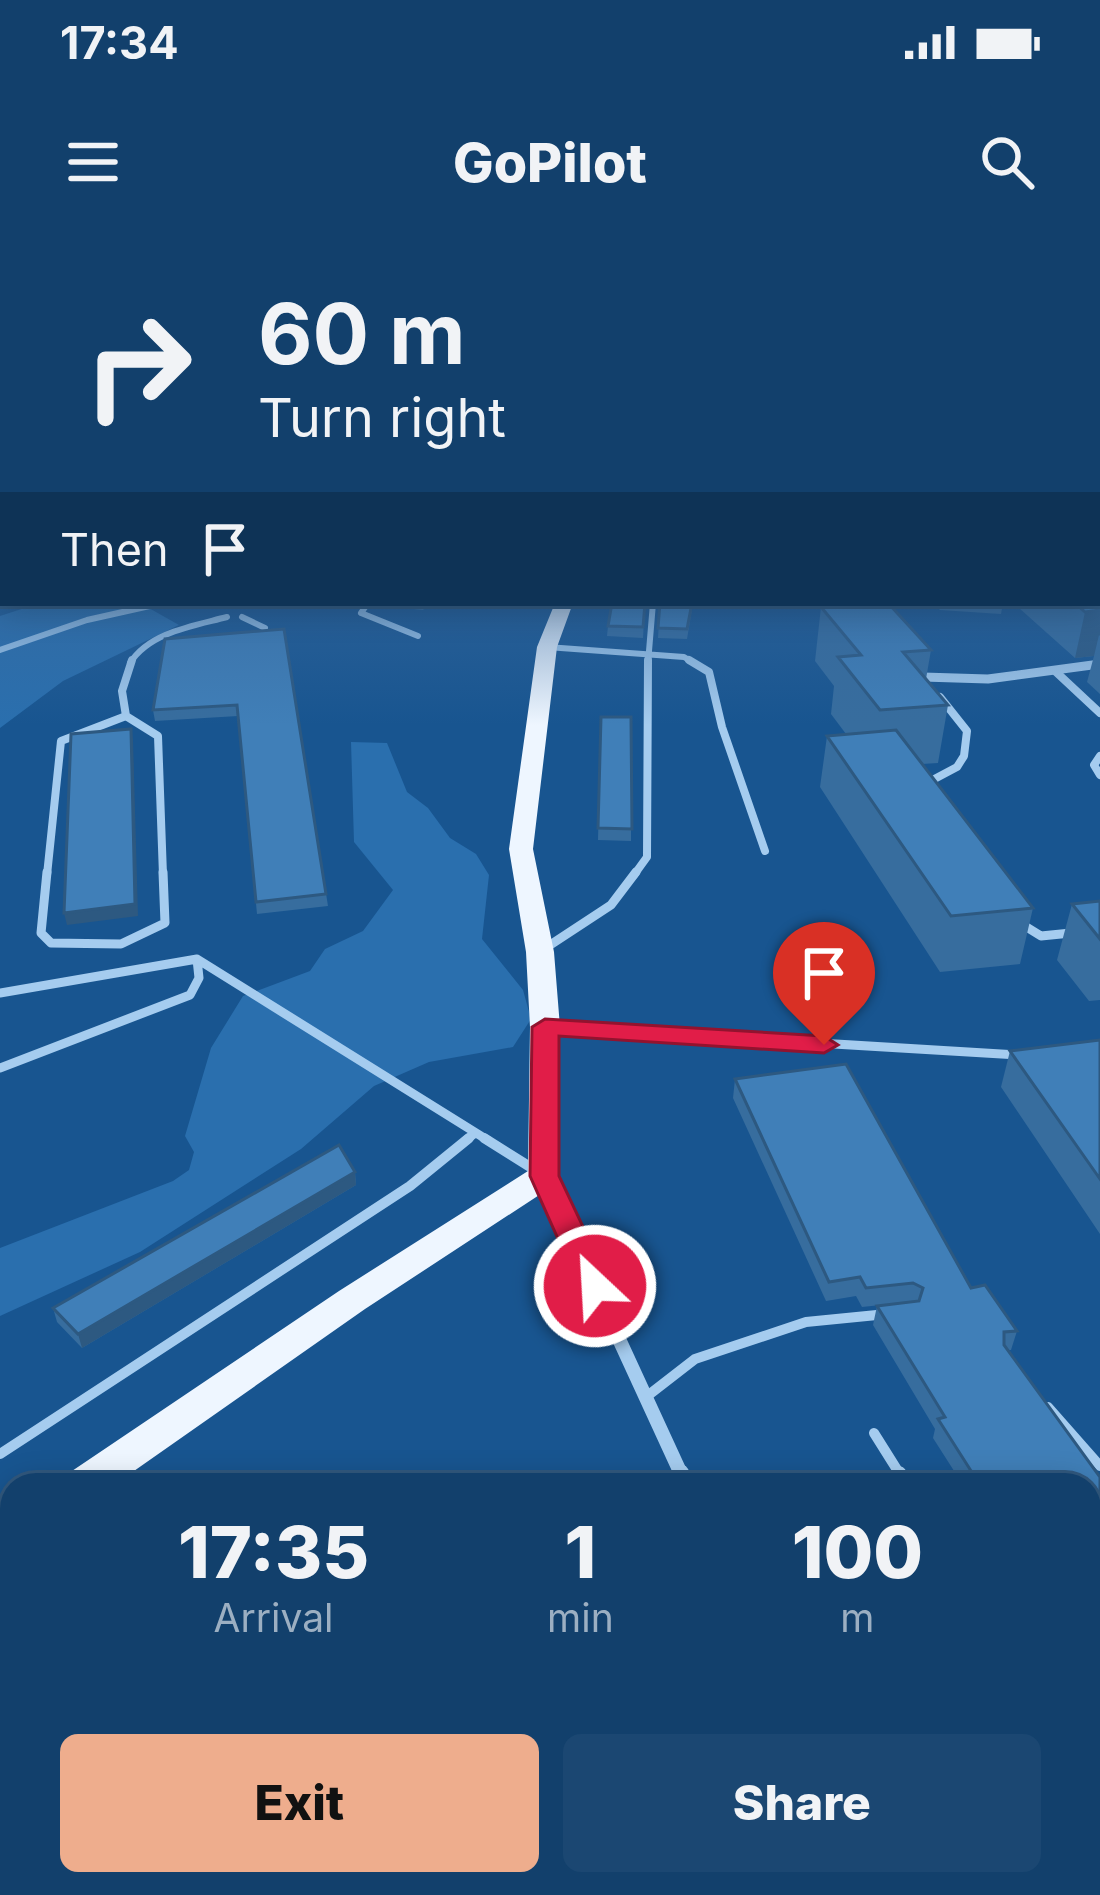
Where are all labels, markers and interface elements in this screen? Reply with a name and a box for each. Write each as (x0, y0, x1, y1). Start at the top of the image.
text: 17:34 (60, 15, 179, 70)
icon: menu (60, 129, 126, 195)
icon: search (974, 129, 1040, 195)
text: GoPilot (453, 130, 647, 195)
text: 60 m (258, 283, 466, 384)
icon: right (60, 288, 216, 444)
text: Turn right (258, 385, 506, 450)
icon: arrive (192, 516, 258, 582)
text: Then (60, 522, 168, 577)
pin (773, 922, 875, 1045)
icon: arrive (791, 940, 857, 1006)
position arrow (532, 1223, 658, 1349)
text: 17:35 (178, 1508, 369, 1595)
text: 1 (565, 1508, 596, 1595)
text: 100 (792, 1508, 923, 1595)
text: Arrival (214, 1594, 334, 1641)
text: min (547, 1594, 614, 1641)
text: m (840, 1594, 874, 1641)
button: Exit (60, 1734, 539, 1872)
button: Share (563, 1734, 1041, 1872)

